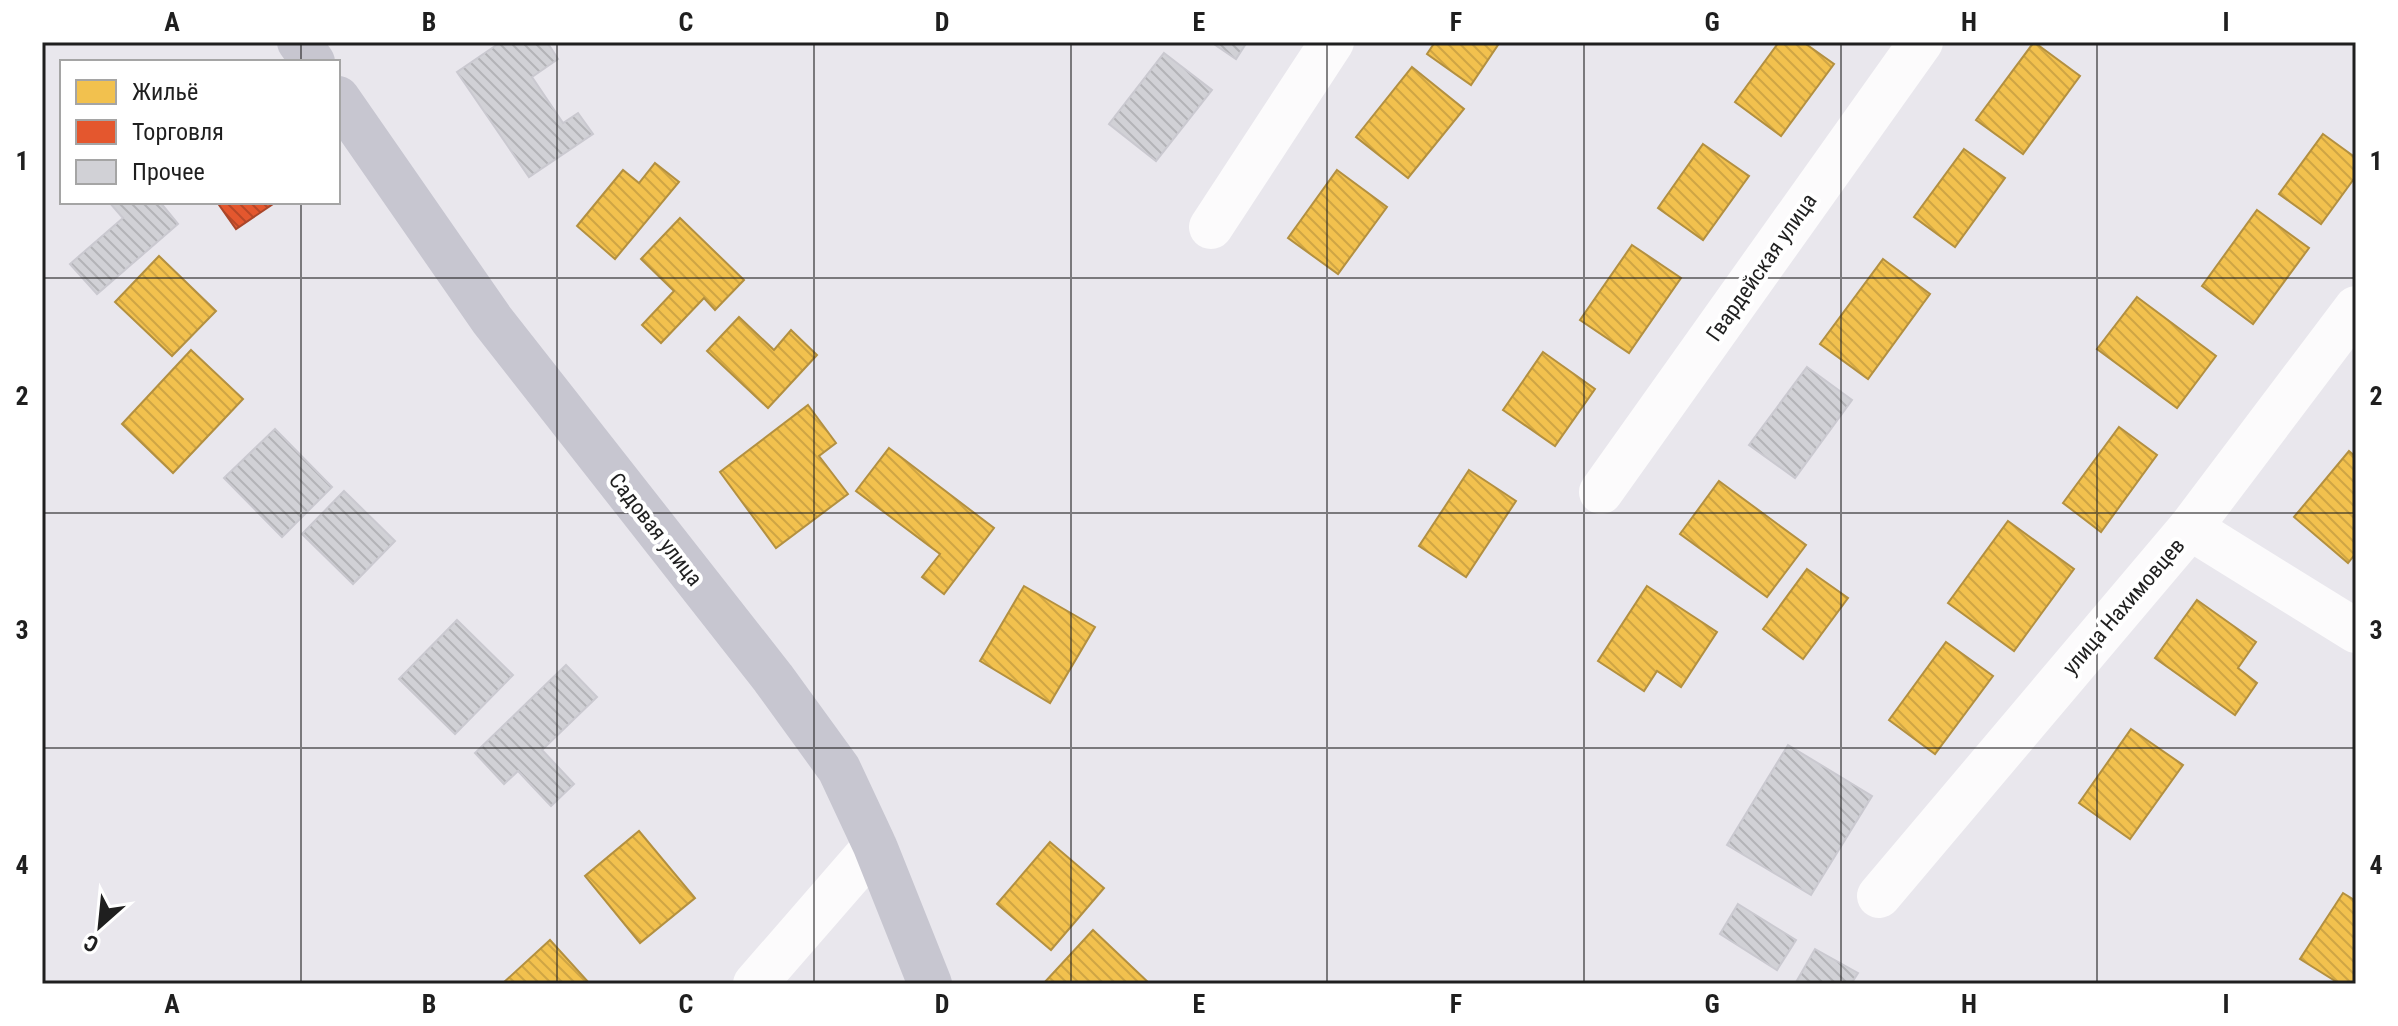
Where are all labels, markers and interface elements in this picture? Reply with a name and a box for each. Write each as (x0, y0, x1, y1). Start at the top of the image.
text: A (164, 7, 180, 37)
text: B (422, 7, 436, 37)
text: C (679, 7, 694, 37)
text: D (935, 7, 949, 37)
text: E (1193, 7, 1206, 37)
text: F (1450, 7, 1462, 37)
text: G (1704, 7, 1720, 37)
text: H (1961, 7, 1977, 37)
text: I (2222, 7, 2230, 37)
legend (60, 60, 340, 204)
text: Жильё (132, 78, 198, 106)
text: Торговля (132, 118, 224, 146)
text: 1 (15, 146, 29, 176)
text: 1 (2369, 146, 2383, 176)
text: Прочее (132, 158, 205, 186)
street label: Гвардейская улица (1701, 189, 1822, 346)
text: 2 (15, 381, 29, 411)
text: 2 (2369, 381, 2383, 411)
street label: Садовая улица (604, 468, 707, 591)
street label: улица Нахимовцев (2057, 533, 2189, 680)
text: 3 (15, 615, 29, 645)
text: 3 (2369, 615, 2383, 645)
text: 4 (15, 850, 29, 880)
text: 4 (2369, 850, 2383, 880)
north arrow (60, 886, 140, 966)
text: С (80, 929, 102, 957)
text: A (164, 989, 180, 1019)
text: B (422, 989, 436, 1019)
text: C (679, 989, 694, 1019)
text: D (935, 989, 949, 1019)
text: E (1193, 989, 1206, 1019)
text: F (1450, 989, 1462, 1019)
text: G (1704, 989, 1720, 1019)
text: H (1961, 989, 1977, 1019)
text: I (2222, 989, 2230, 1019)

